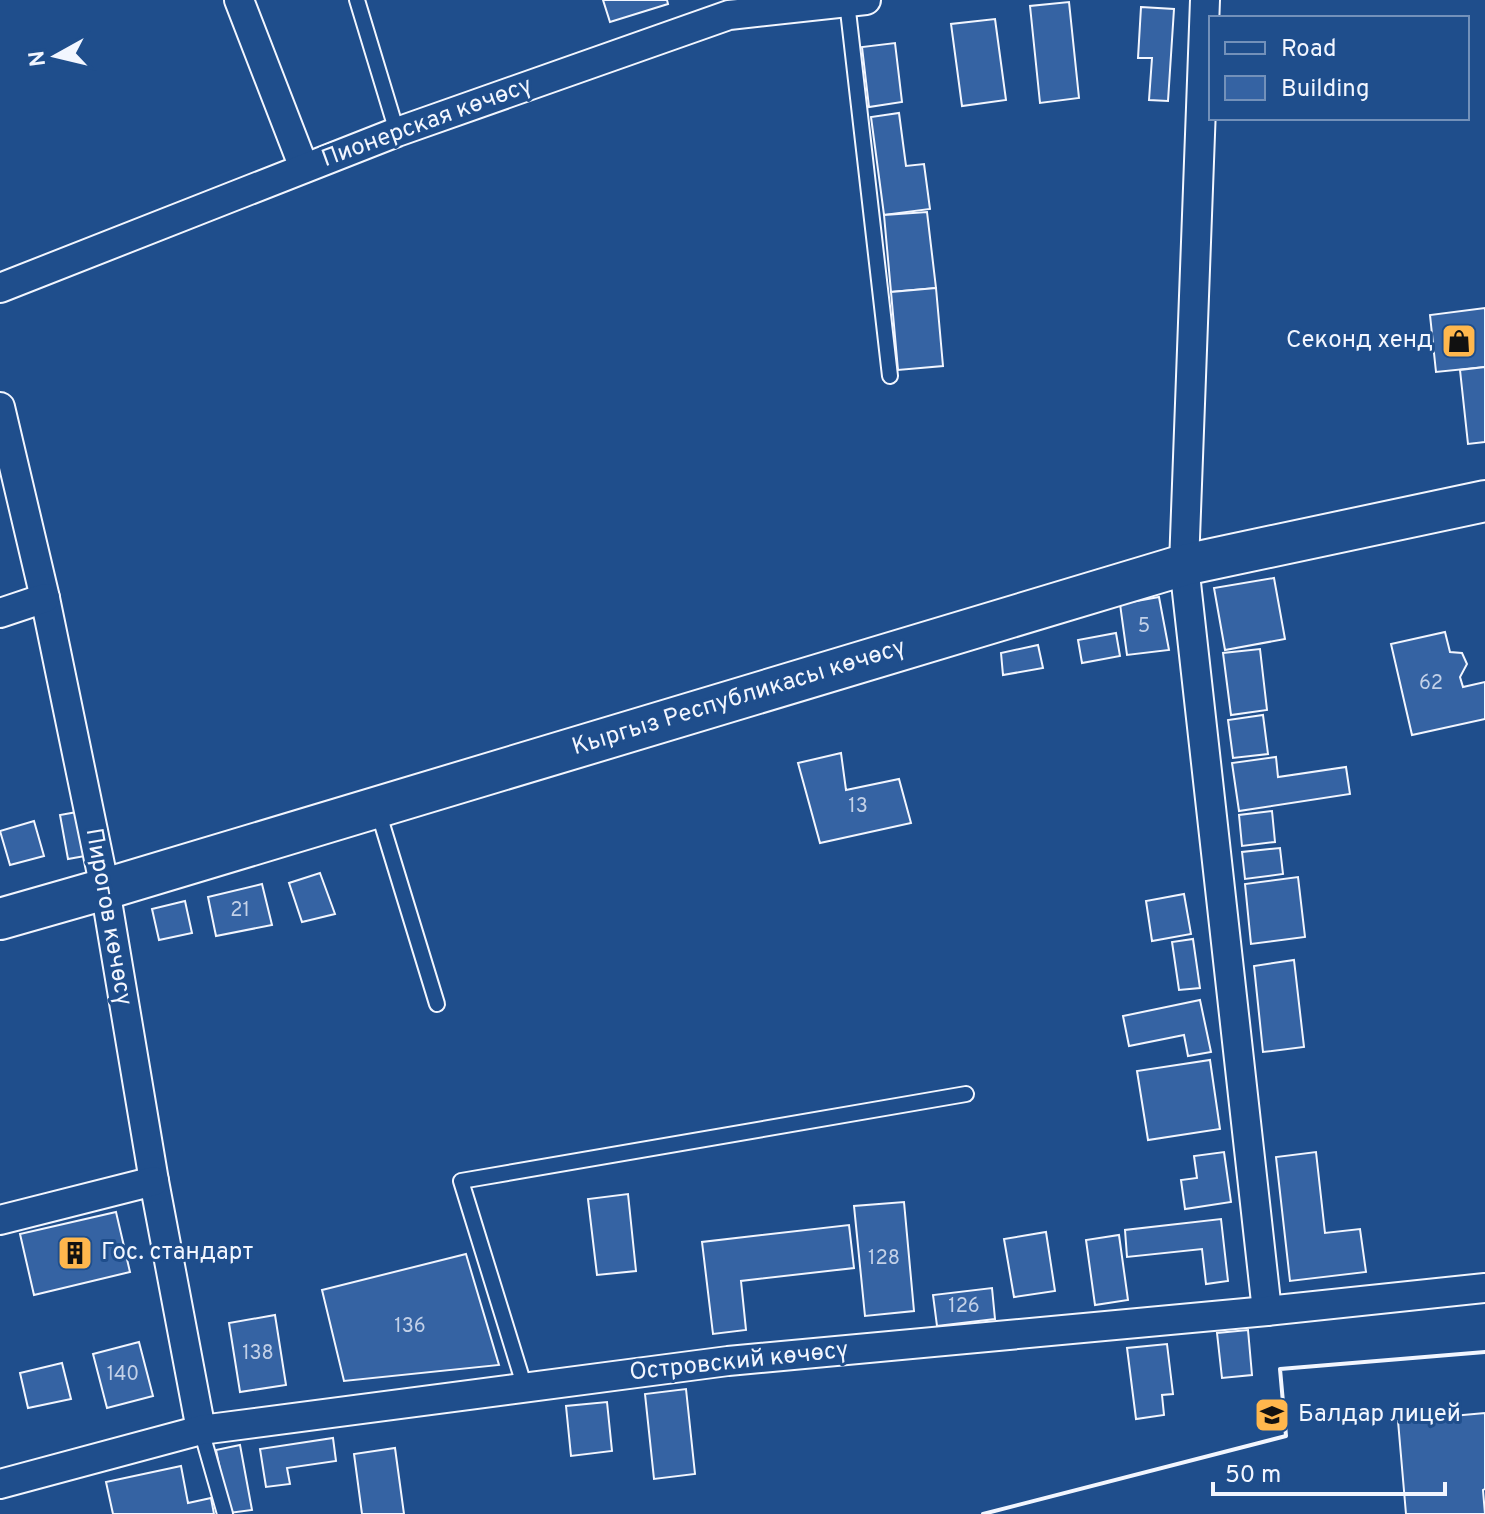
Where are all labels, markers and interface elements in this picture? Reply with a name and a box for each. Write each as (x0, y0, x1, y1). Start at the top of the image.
north arrow (16, 16, 96, 96)
legend (1209, 16, 1469, 120)
text: Road (1281, 35, 1337, 65)
text: N (24, 49, 53, 68)
street label: Пионерская көчөсү (318, 71, 536, 175)
text: Building (1281, 75, 1370, 105)
shop icon: Секонд хенд (1440, 322, 1478, 360)
place label: Секонд хенд (1286, 326, 1433, 356)
house number: 5 (1138, 614, 1150, 640)
street label: Кыргыз Республикасы көчөсү (569, 633, 909, 763)
house number: 62 (1419, 671, 1443, 697)
house number: 13 (848, 794, 868, 820)
street label: Пирогов көчөсү (78, 826, 138, 1008)
house number: 21 (230, 898, 250, 924)
building icon: Гос. стандарт (56, 1234, 94, 1272)
place label: Гос. стандарт (101, 1238, 253, 1268)
house number: 128 (868, 1246, 900, 1272)
house number: 126 (948, 1294, 980, 1320)
house number: 136 (394, 1314, 426, 1340)
street label: Островский көчөсү (628, 1336, 850, 1388)
house number: 138 (242, 1341, 274, 1367)
house number: 140 (107, 1362, 139, 1388)
school or university icon: Балдар лицей (1253, 1396, 1291, 1434)
place label: Балдар лицей (1298, 1400, 1461, 1430)
scale bar (1213, 1446, 1445, 1496)
text: 50 m (1225, 1461, 1281, 1491)

